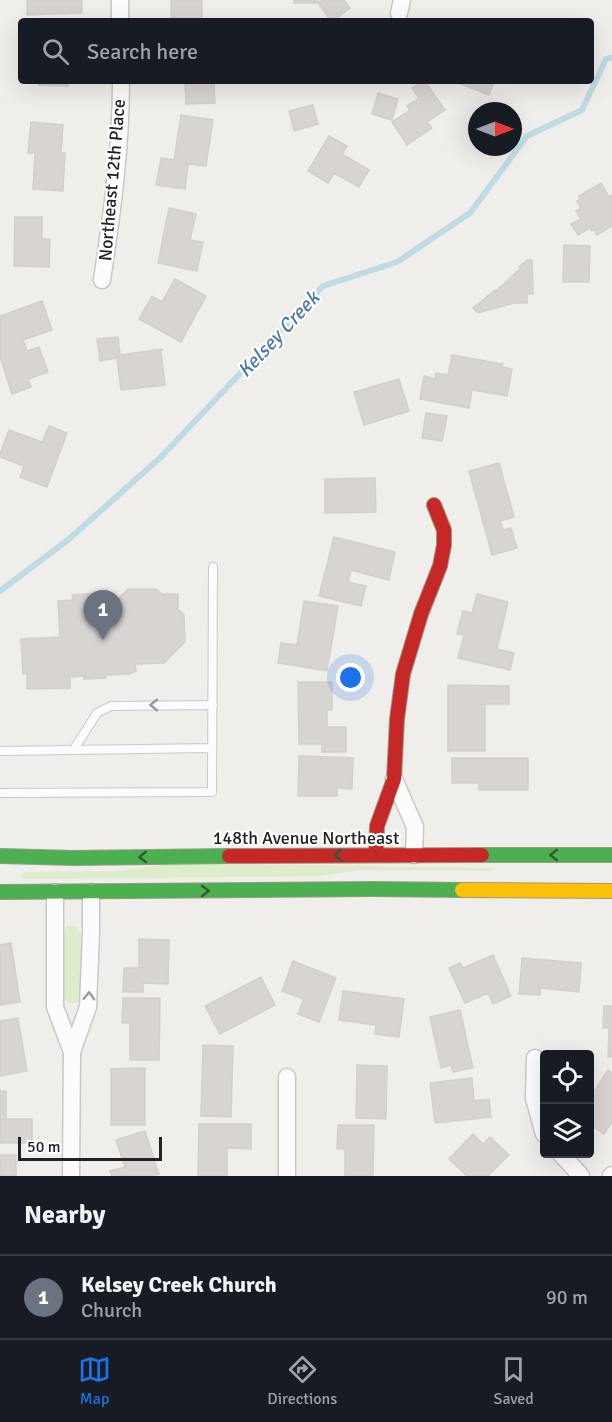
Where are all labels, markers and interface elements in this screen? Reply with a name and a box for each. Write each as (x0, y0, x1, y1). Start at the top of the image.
search box (18, 18, 594, 84)
icon: search (39, 35, 72, 68)
text: Search here (87, 38, 198, 65)
street label: Northeast 12th Place (94, 98, 130, 262)
north arrow (468, 102, 522, 156)
water label: Kelsey Creek (232, 285, 326, 383)
pin: 1 (84, 590, 122, 640)
your location (336, 663, 365, 692)
one-way arrow (150, 698, 159, 711)
street label: 148th Avenue Northeast (213, 827, 399, 849)
one-way arrow (333, 849, 342, 861)
one-way arrow (549, 849, 558, 861)
one-way arrow (138, 851, 147, 863)
one-way arrow (201, 885, 210, 897)
one-way arrow (82, 992, 95, 1001)
map controls (540, 1050, 594, 1158)
button: locate (540, 1050, 594, 1104)
button: layers (540, 1104, 594, 1158)
scale bar (18, 1134, 162, 1162)
text: 50 m (27, 1137, 61, 1157)
text: Nearby (24, 1199, 105, 1231)
text: Kelsey Creek Church (81, 1271, 277, 1298)
text: 1 (38, 1285, 49, 1310)
text: 90 m (546, 1285, 588, 1310)
text: Church (81, 1298, 142, 1323)
tab: Map (78, 1353, 111, 1409)
tab: Directions (267, 1353, 337, 1409)
tab: Saved (494, 1353, 534, 1409)

